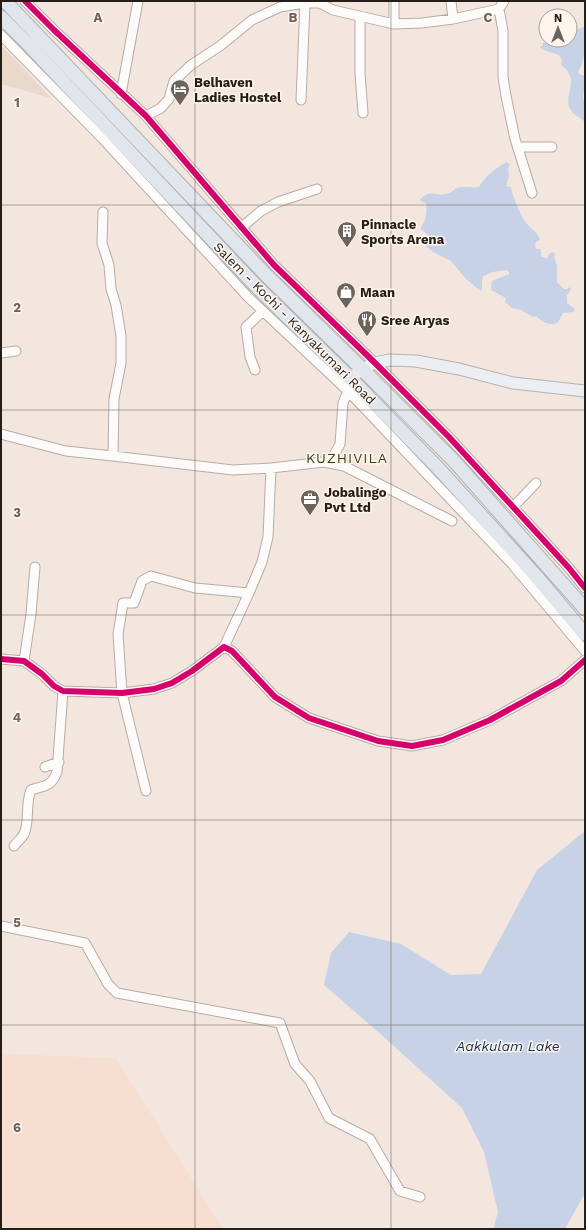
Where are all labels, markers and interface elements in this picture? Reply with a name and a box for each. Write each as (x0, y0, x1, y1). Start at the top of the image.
north arrow (538, 8, 578, 48)
text: A (94, 10, 103, 25)
text: B (289, 10, 298, 25)
text: C (484, 10, 493, 25)
text: N (554, 12, 562, 25)
place label: Belhaven Ladies Hostel (194, 75, 282, 105)
hotel icon: Belhaven Ladies Hostel (169, 78, 191, 106)
text: 1 (14, 95, 20, 110)
place label: Pinnacle Sports Arena (361, 217, 445, 247)
building icon: Pinnacle Sports Arena (336, 220, 358, 248)
street label: Salem - Kochi - Kanyakumari Road (211, 239, 379, 407)
shop icon: Maan (335, 281, 357, 309)
place label: Maan (360, 285, 395, 300)
text: 2 (13, 300, 21, 315)
restaurant icon: Sree Aryas (356, 309, 378, 337)
place label: Sree Aryas (381, 313, 449, 328)
district label: KUZHIVILA (306, 450, 388, 466)
place label: Jobalingo Pvt Ltd (324, 485, 387, 515)
office icon: Jobalingo Pvt Ltd (299, 488, 321, 516)
text: 3 (13, 505, 21, 520)
text: 4 (13, 710, 22, 725)
text: 5 (13, 915, 21, 930)
water label: Aakkulam Lake (455, 1038, 560, 1054)
text: 6 (13, 1120, 21, 1135)

